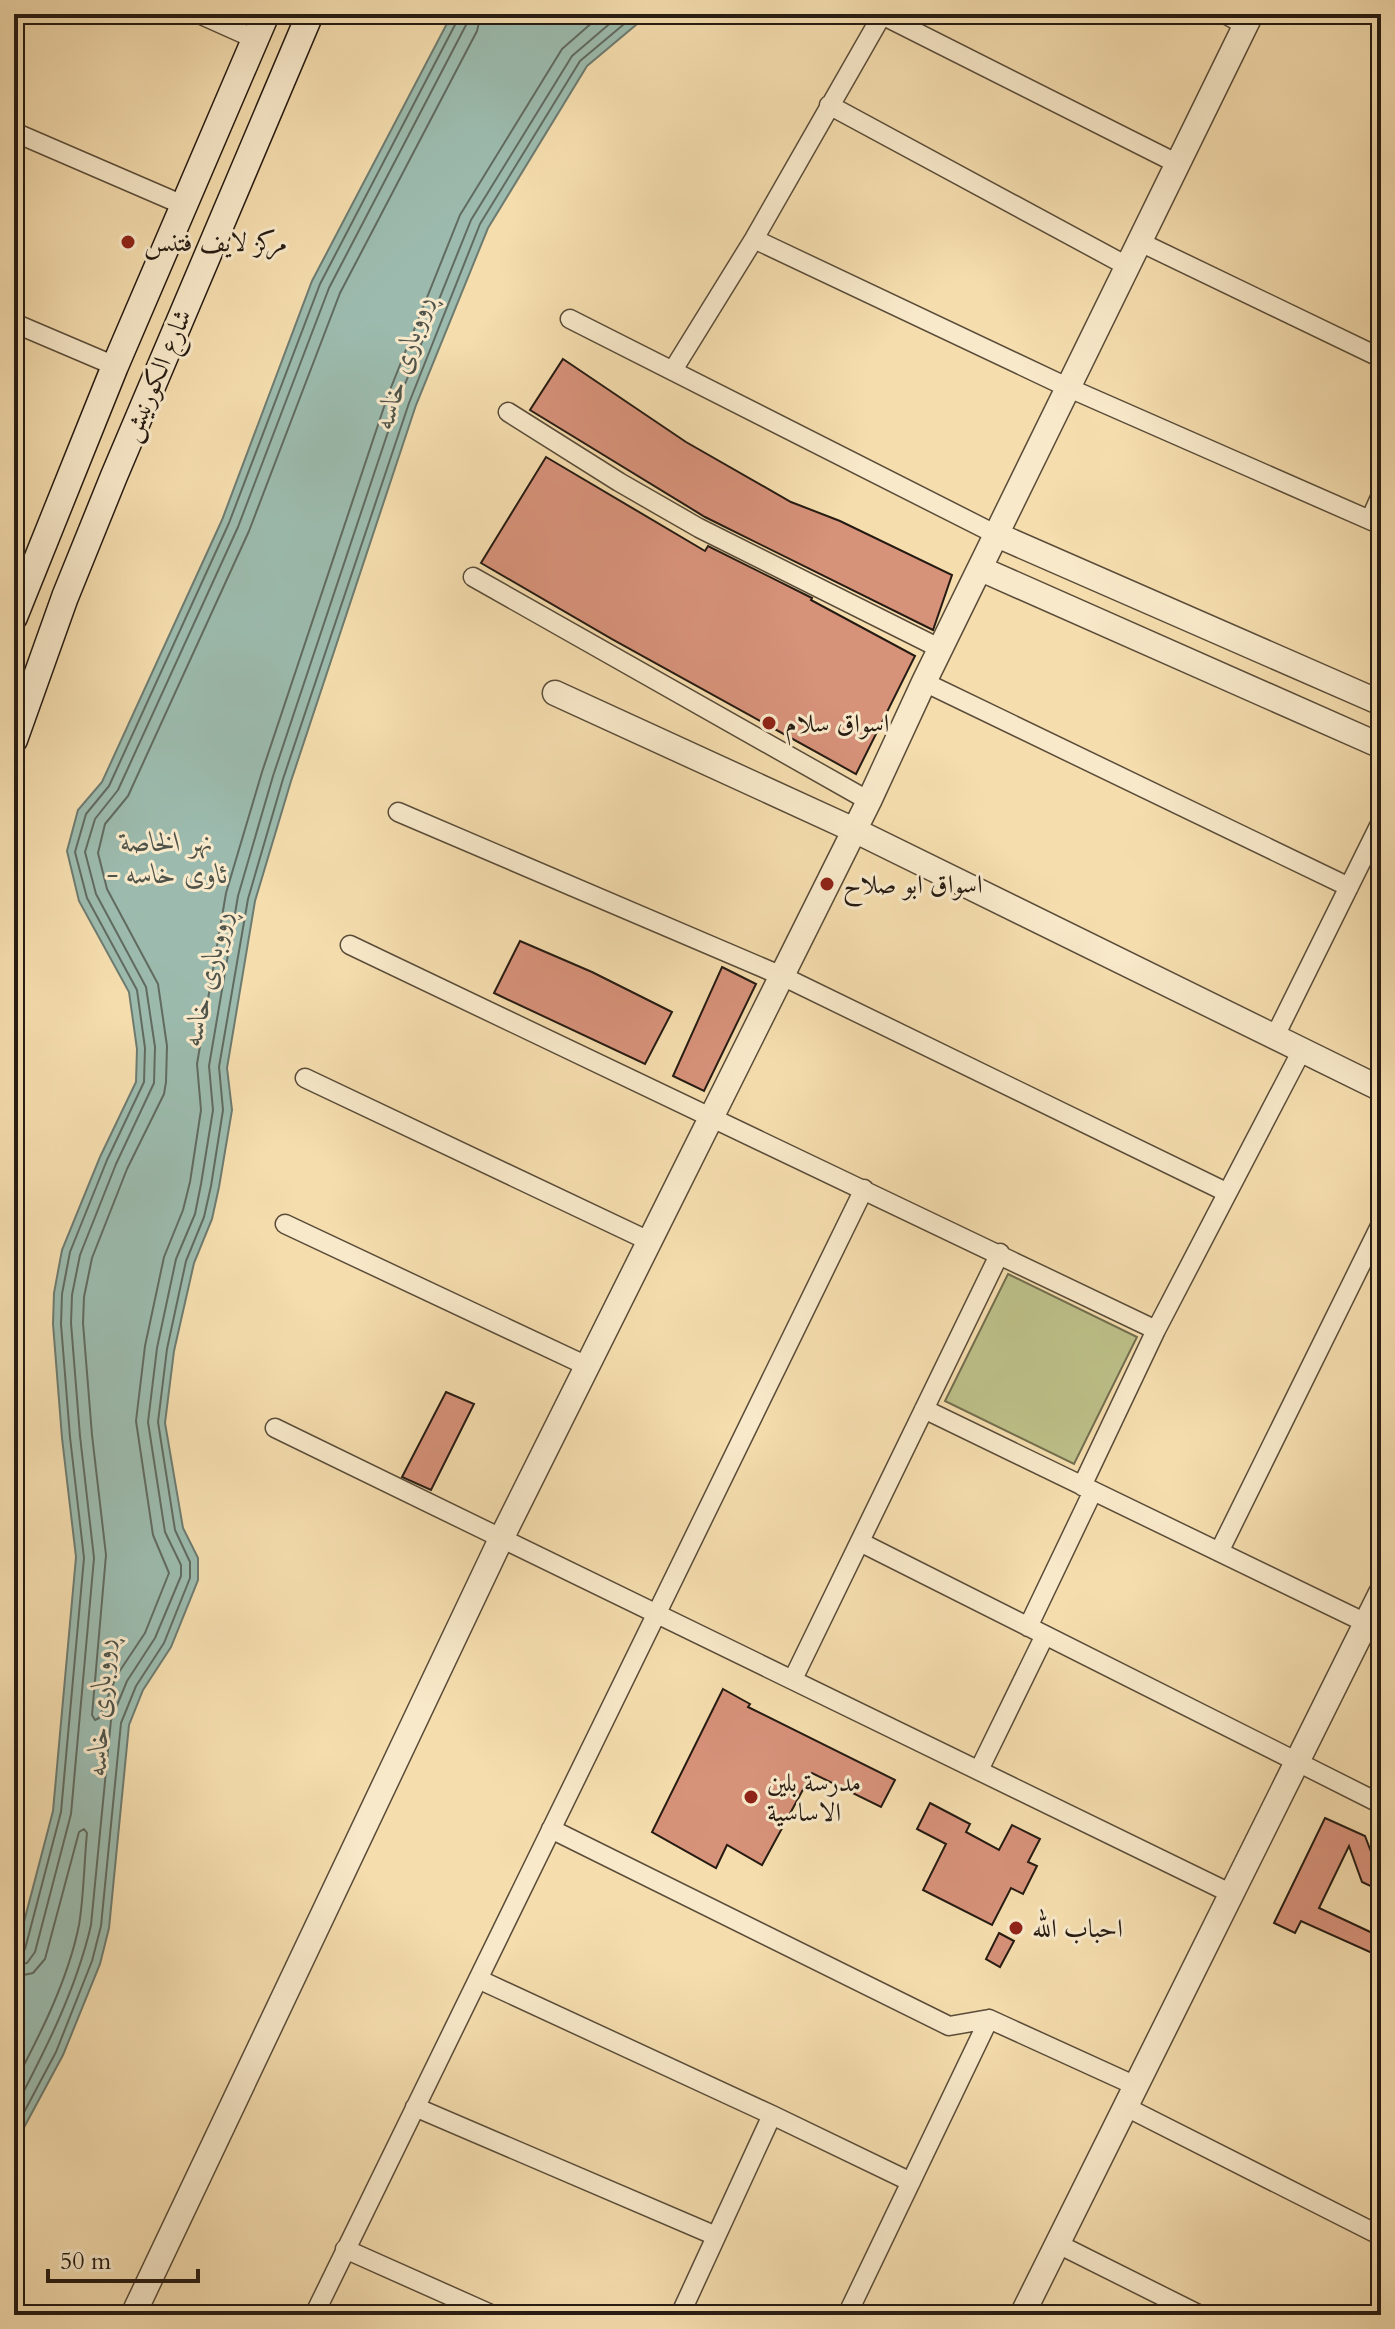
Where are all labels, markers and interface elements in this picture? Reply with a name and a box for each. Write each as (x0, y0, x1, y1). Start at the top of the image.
place label: مركز لايف فتنس (144, 225, 287, 260)
marker: مركز لايف فتنس (119, 233, 137, 251)
water label: ڕووباری خاسە (365, 290, 444, 435)
street label: شارع الكورنيش (113, 304, 204, 448)
place label: اسواق سلام (785, 706, 889, 746)
marker: اسواق سلام (760, 714, 778, 732)
water label: نهر الخاصة - ئاوی خاسە (106, 823, 228, 893)
place label: اسواق ابو صلاح (843, 867, 983, 908)
marker: اسواق ابو صلاح (818, 875, 836, 893)
water label: ڕووباری خاسە (173, 906, 244, 1050)
water label: ڕووباری خاسە (77, 1636, 126, 1777)
place label: مدرسة بلين الاساسية (767, 1765, 861, 1830)
marker: مدرسة بلين الاساسية (742, 1788, 760, 1806)
place label: احباب الله (1032, 1908, 1123, 1946)
marker: احباب الله (1007, 1919, 1025, 1937)
scale bar (48, 2233, 198, 2283)
text: 50 m (60, 2245, 112, 2278)

